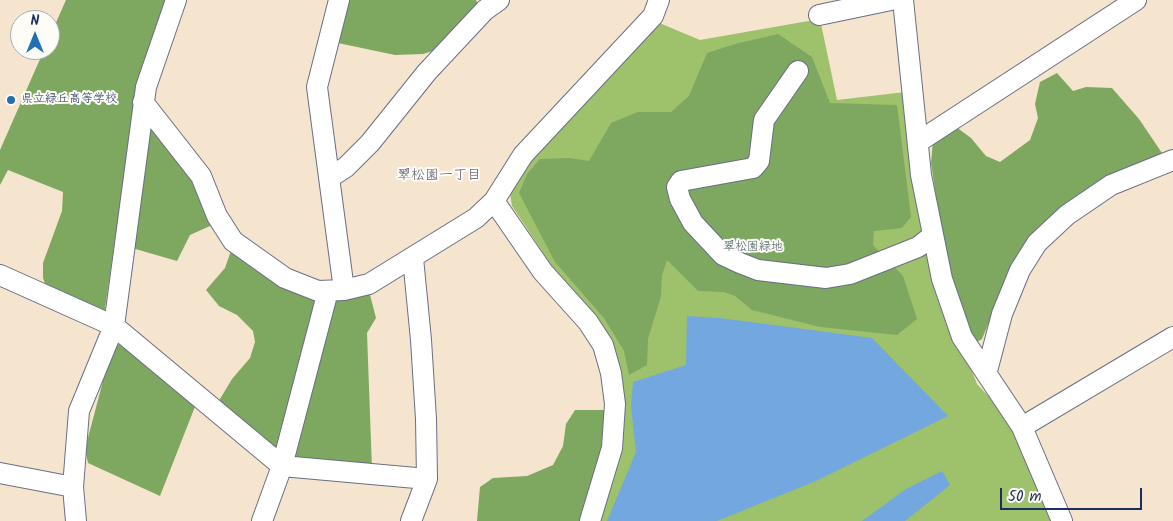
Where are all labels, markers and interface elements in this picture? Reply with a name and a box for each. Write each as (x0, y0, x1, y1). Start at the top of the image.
north arrow (10, 10, 60, 60)
text: N (31, 10, 39, 32)
place label: 県立緑丘高等学校 (21, 93, 117, 107)
marker: 県立緑丘高等学校 (5, 94, 17, 106)
district label: 翠松園一丁目 (397, 169, 481, 185)
park label: 翠松園緑地 (723, 241, 783, 255)
scale bar (1003, 478, 1146, 510)
text: 50 m (1008, 485, 1042, 509)

